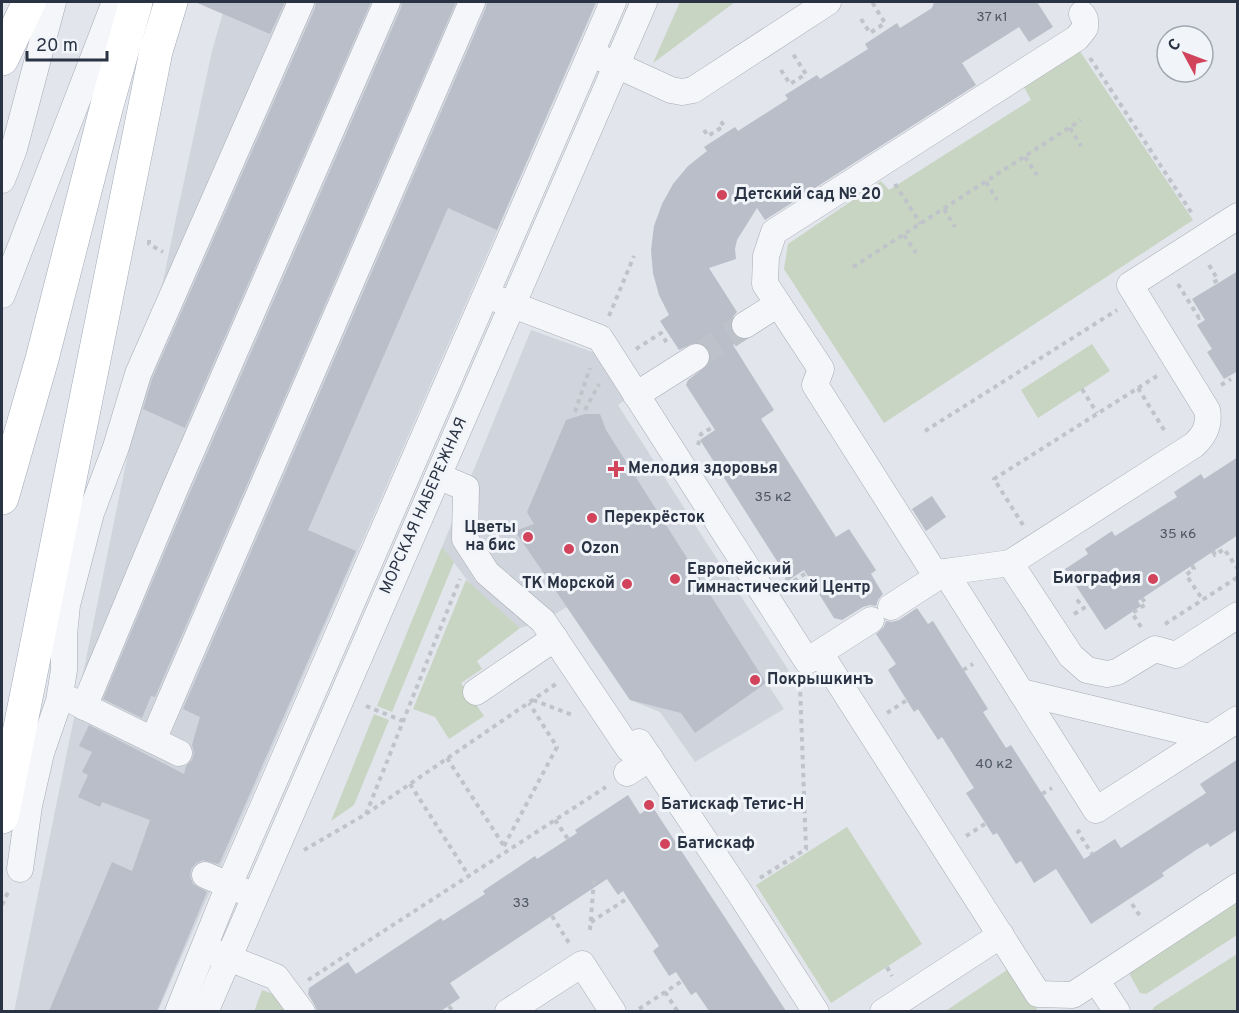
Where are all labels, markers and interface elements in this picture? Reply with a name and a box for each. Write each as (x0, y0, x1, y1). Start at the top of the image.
house number: 37 к1 (976, 9, 1008, 26)
scale bar (27, 24, 106, 62)
north arrow (1155, 24, 1215, 84)
text: 20 m (36, 35, 78, 58)
text: С (1164, 35, 1186, 56)
place label: Детский сад № 20 (734, 185, 881, 205)
marker: Детский сад № 20 (715, 188, 729, 202)
street label: МОРСКАЯ НАБЕРЕЖНАЯ (376, 414, 472, 598)
place label: Мелодия здоровья (628, 459, 778, 479)
marker: Мелодия здоровья (609, 462, 623, 476)
house number: 35 к2 (755, 489, 791, 506)
place label: Перекрёсток (604, 508, 705, 528)
marker: Перекрёсток (585, 511, 599, 525)
place label: Цветы на бис (464, 518, 516, 556)
house number: 35 к6 (1160, 526, 1196, 543)
marker: Цветы на бис (521, 530, 535, 544)
place label: Ozon (581, 539, 619, 559)
marker: Ozon (562, 542, 576, 556)
place label: Европейский Гимнастический Центр (687, 560, 871, 598)
place label: Биография (1053, 569, 1141, 589)
marker: Европейский Гимнастический Центр (668, 572, 682, 586)
marker: Биография (1146, 572, 1160, 586)
place label: ТК Морской (522, 574, 615, 594)
marker: ТК Морской (620, 577, 634, 591)
place label: Покрышкинъ (767, 670, 874, 690)
marker: Покрышкинъ (748, 673, 762, 687)
house number: 40 к2 (975, 756, 1013, 773)
place label: Батискаф Тетис-Н (661, 795, 804, 815)
marker: Батискаф Тетис-Н (642, 798, 656, 812)
place label: Батискаф (677, 834, 755, 854)
marker: Батискаф (658, 837, 672, 851)
house number: 33 (513, 895, 529, 912)

